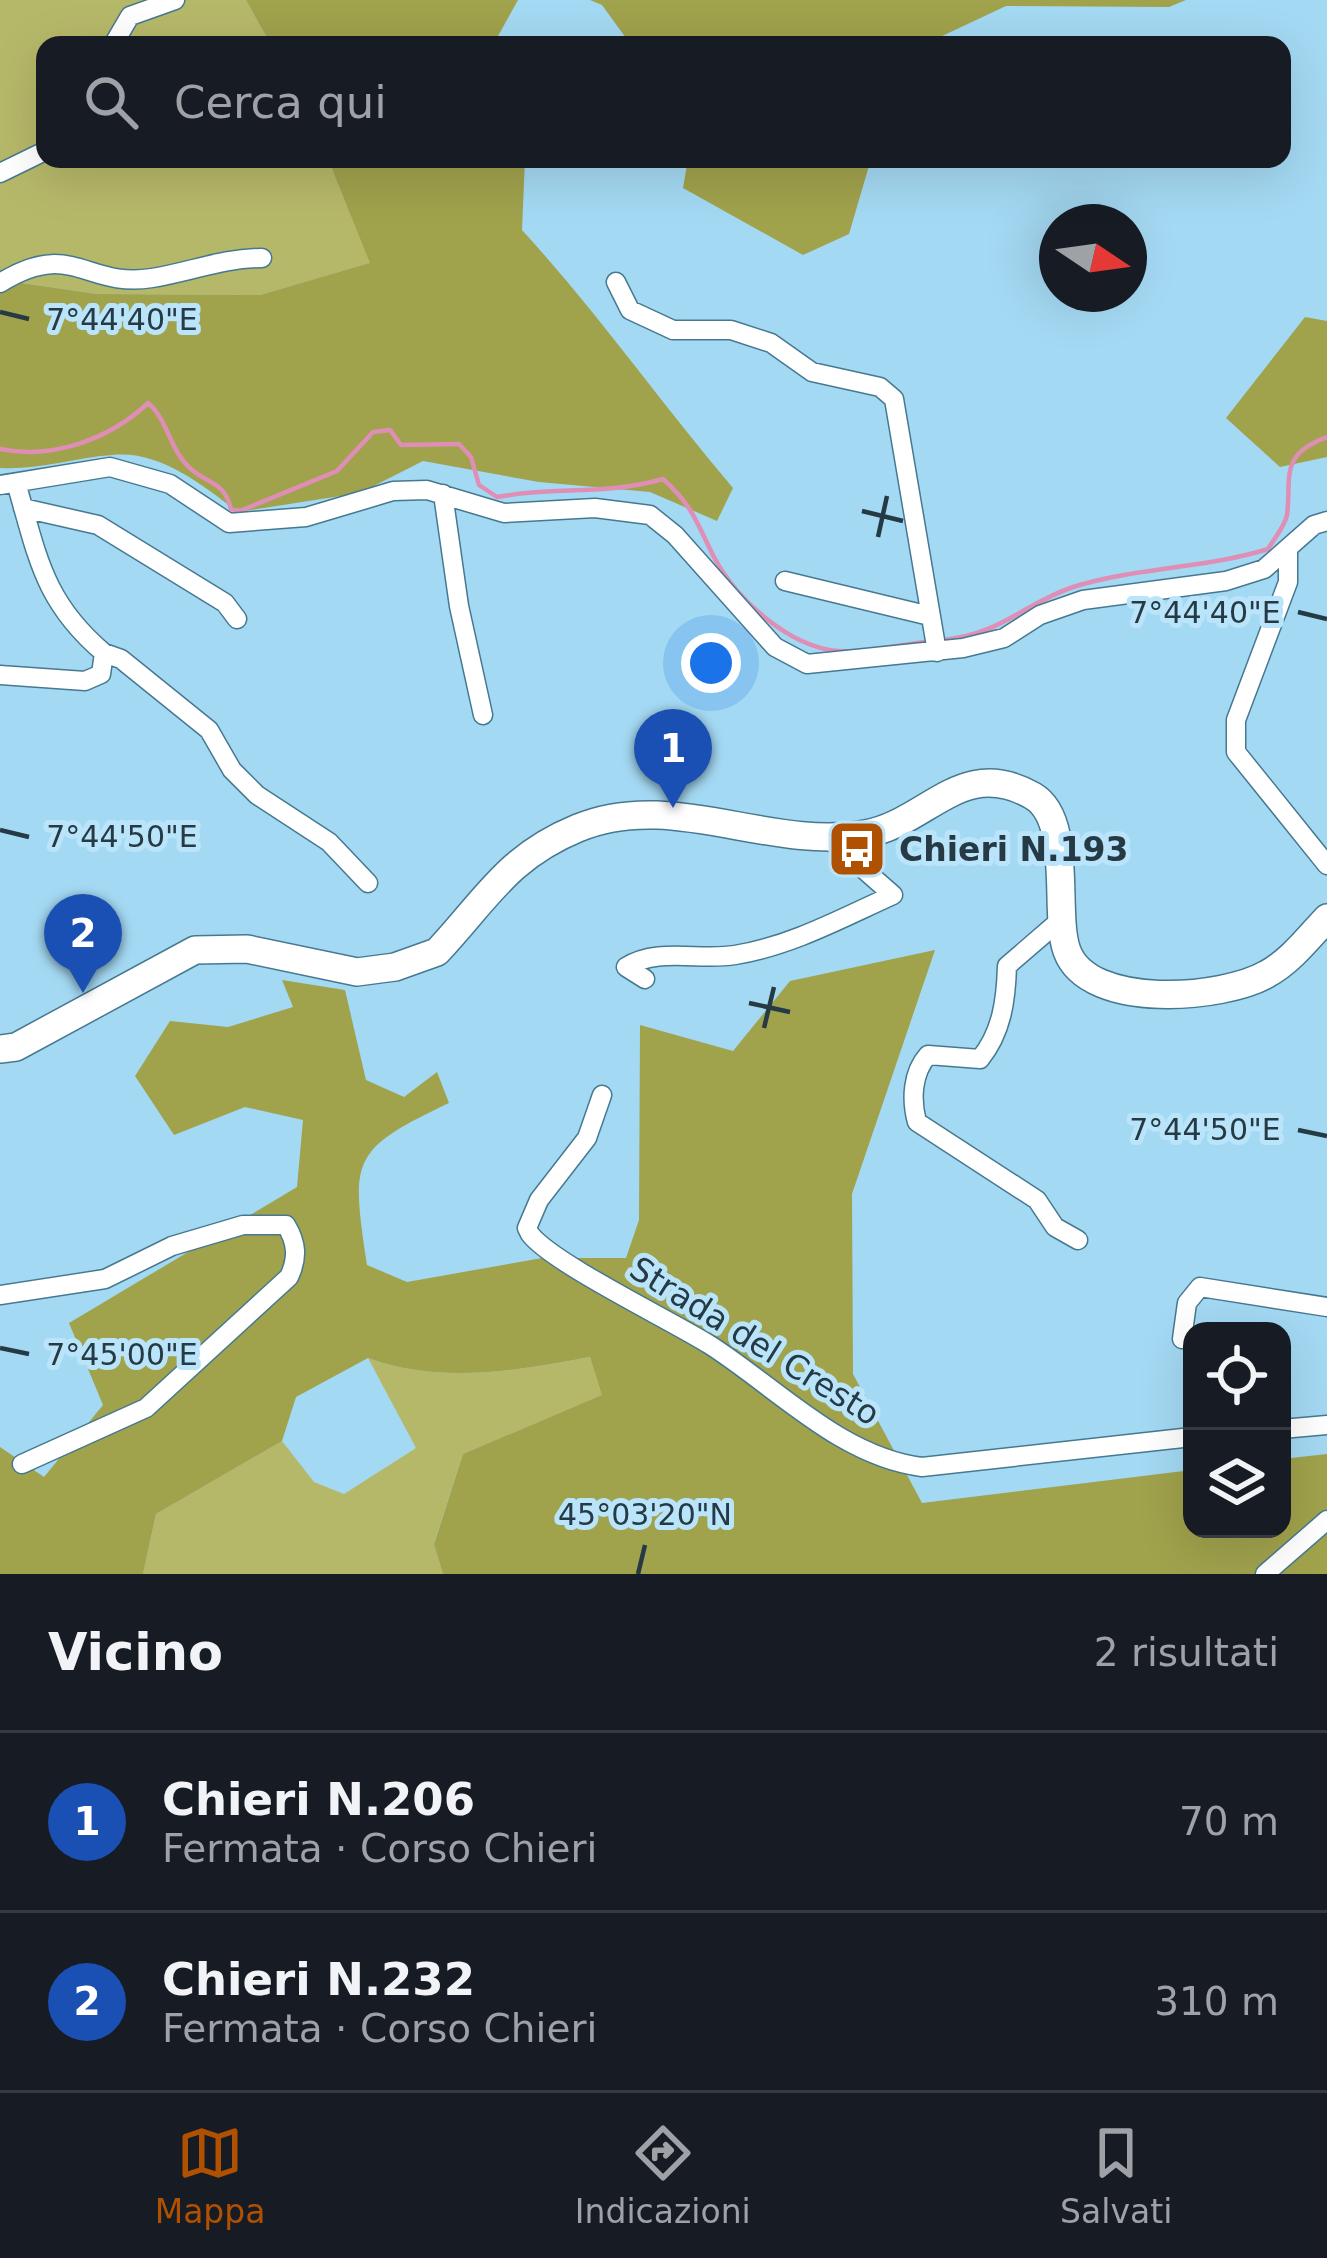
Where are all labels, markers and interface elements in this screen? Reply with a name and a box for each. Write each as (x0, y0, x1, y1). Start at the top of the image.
search box (36, 36, 1291, 168)
icon: search (78, 69, 144, 135)
text: Cerca qui (174, 76, 387, 129)
north arrow (1039, 204, 1147, 312)
text: 7°44'40"E (46, 302, 198, 337)
text: 7°44'40"E (1129, 595, 1281, 630)
your location (681, 633, 741, 693)
pin: 1 (634, 709, 712, 808)
bus stop icon: Chieri N.193 (826, 818, 888, 880)
text: 7°44'50"E (46, 819, 198, 854)
place label: Chieri N.193 (899, 830, 1129, 869)
pin: 2 (44, 894, 122, 993)
text: 7°44'50"E (1129, 1112, 1281, 1147)
street label: Strada del Cresto (623, 1248, 887, 1434)
map controls (1183, 1322, 1291, 1538)
button: locate (1183, 1322, 1291, 1430)
text: 7°45'00"E (46, 1337, 198, 1372)
button: layers (1183, 1430, 1291, 1538)
text: 45°03'20"N (558, 1497, 732, 1532)
text: Vicino (48, 1623, 223, 1682)
text: 2 risultati (1094, 1630, 1279, 1675)
text: Chieri N.206 (162, 1773, 475, 1826)
text: 1 (73, 1799, 101, 1844)
text: 70 m (1179, 1799, 1279, 1844)
text: Fermata · Corso Chieri (162, 1826, 597, 1871)
text: Chieri N.232 (162, 1953, 475, 2006)
text: 2 (73, 1979, 101, 2024)
text: 310 m (1154, 1979, 1279, 2024)
text: Fermata · Corso Chieri (162, 2006, 597, 2051)
tab: Mappa (155, 2120, 265, 2231)
tab: Indicazioni (575, 2120, 751, 2231)
tab: Salvati (1060, 2120, 1172, 2231)

